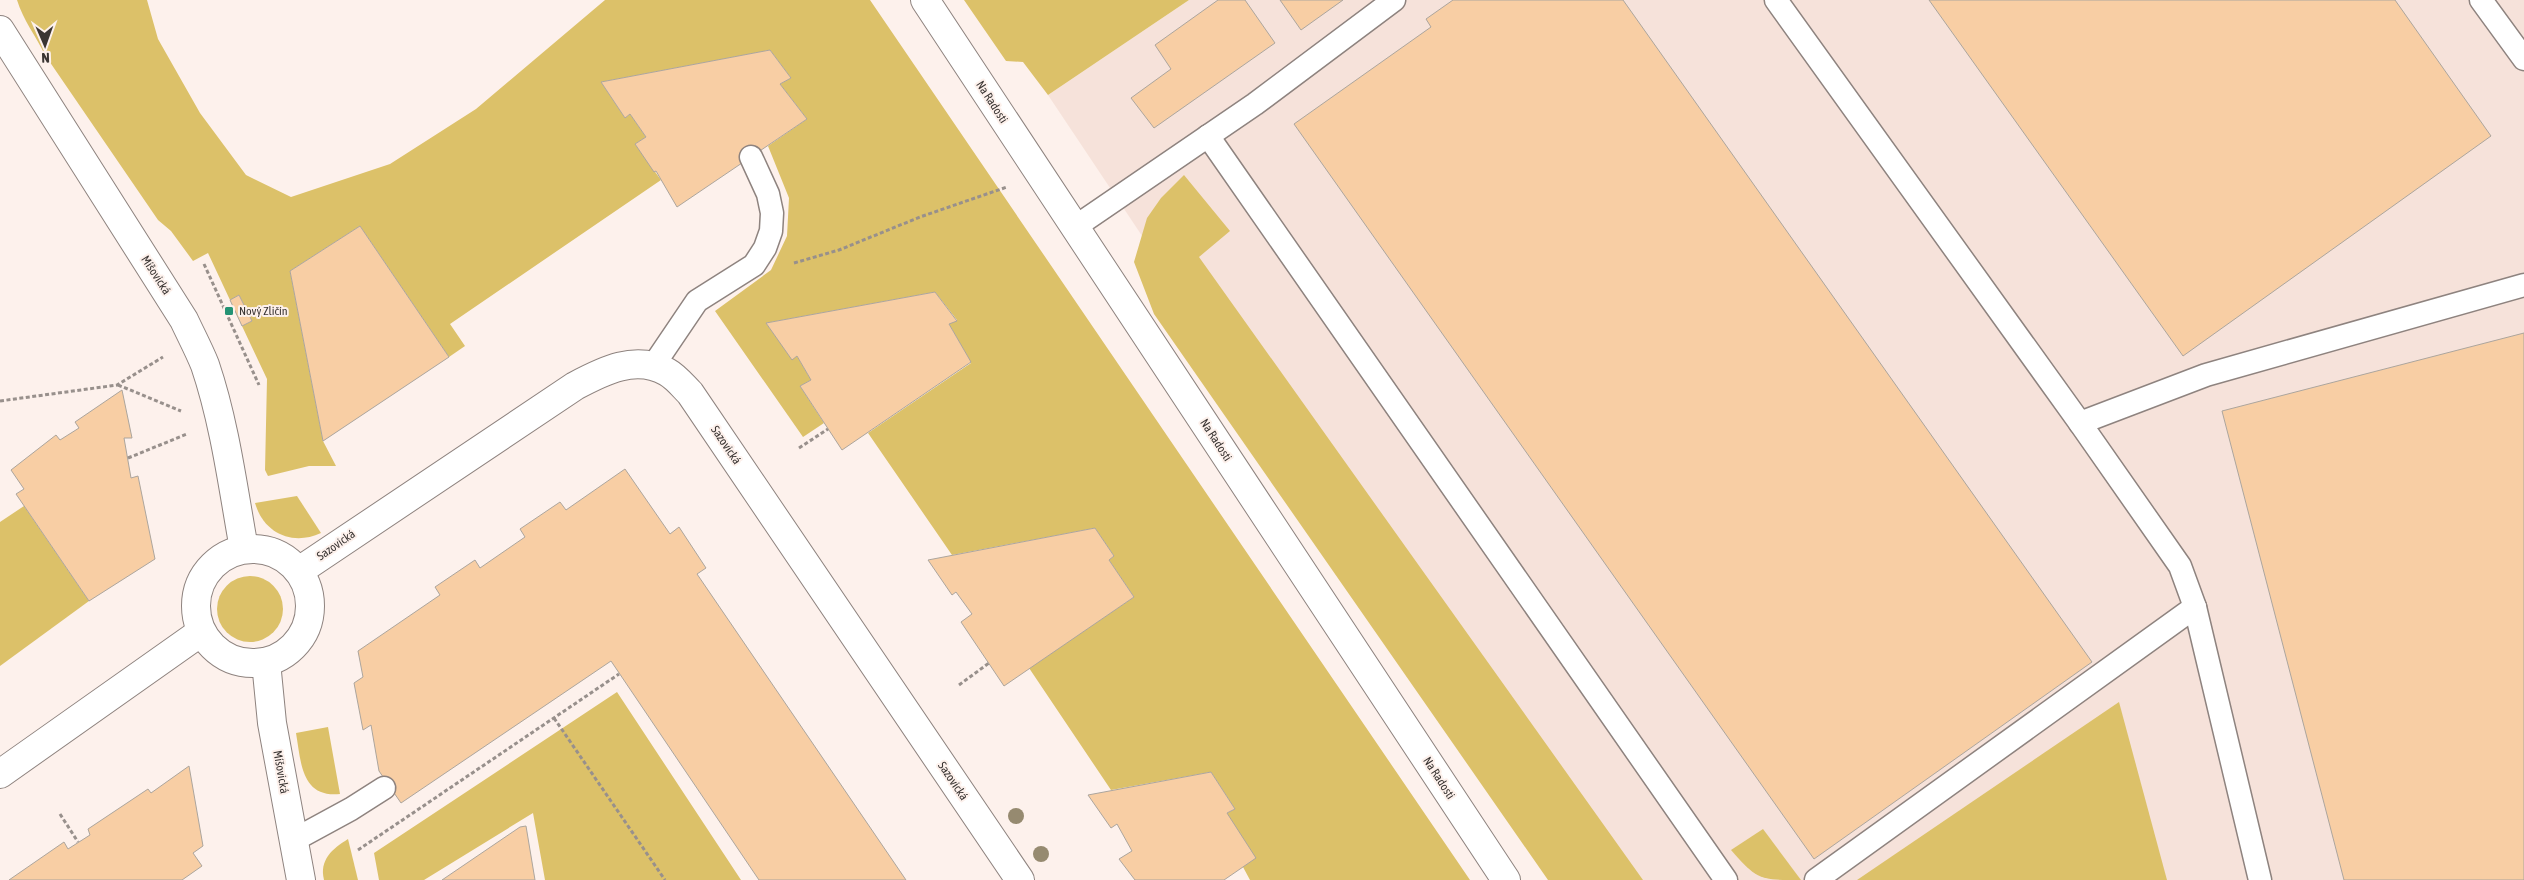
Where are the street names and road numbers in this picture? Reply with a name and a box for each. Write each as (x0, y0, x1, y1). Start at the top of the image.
street label: Na Radosti (973, 78, 1011, 126)
street label: Míšovická (138, 253, 174, 297)
street label: Na Radosti (1197, 416, 1235, 464)
street label: Sazovická (708, 423, 744, 467)
street label: Sazovická (314, 527, 358, 563)
street label: Míšovická (270, 749, 292, 795)
street label: Na Radosti (1420, 754, 1458, 802)
street label: Sazovická (935, 759, 971, 803)

